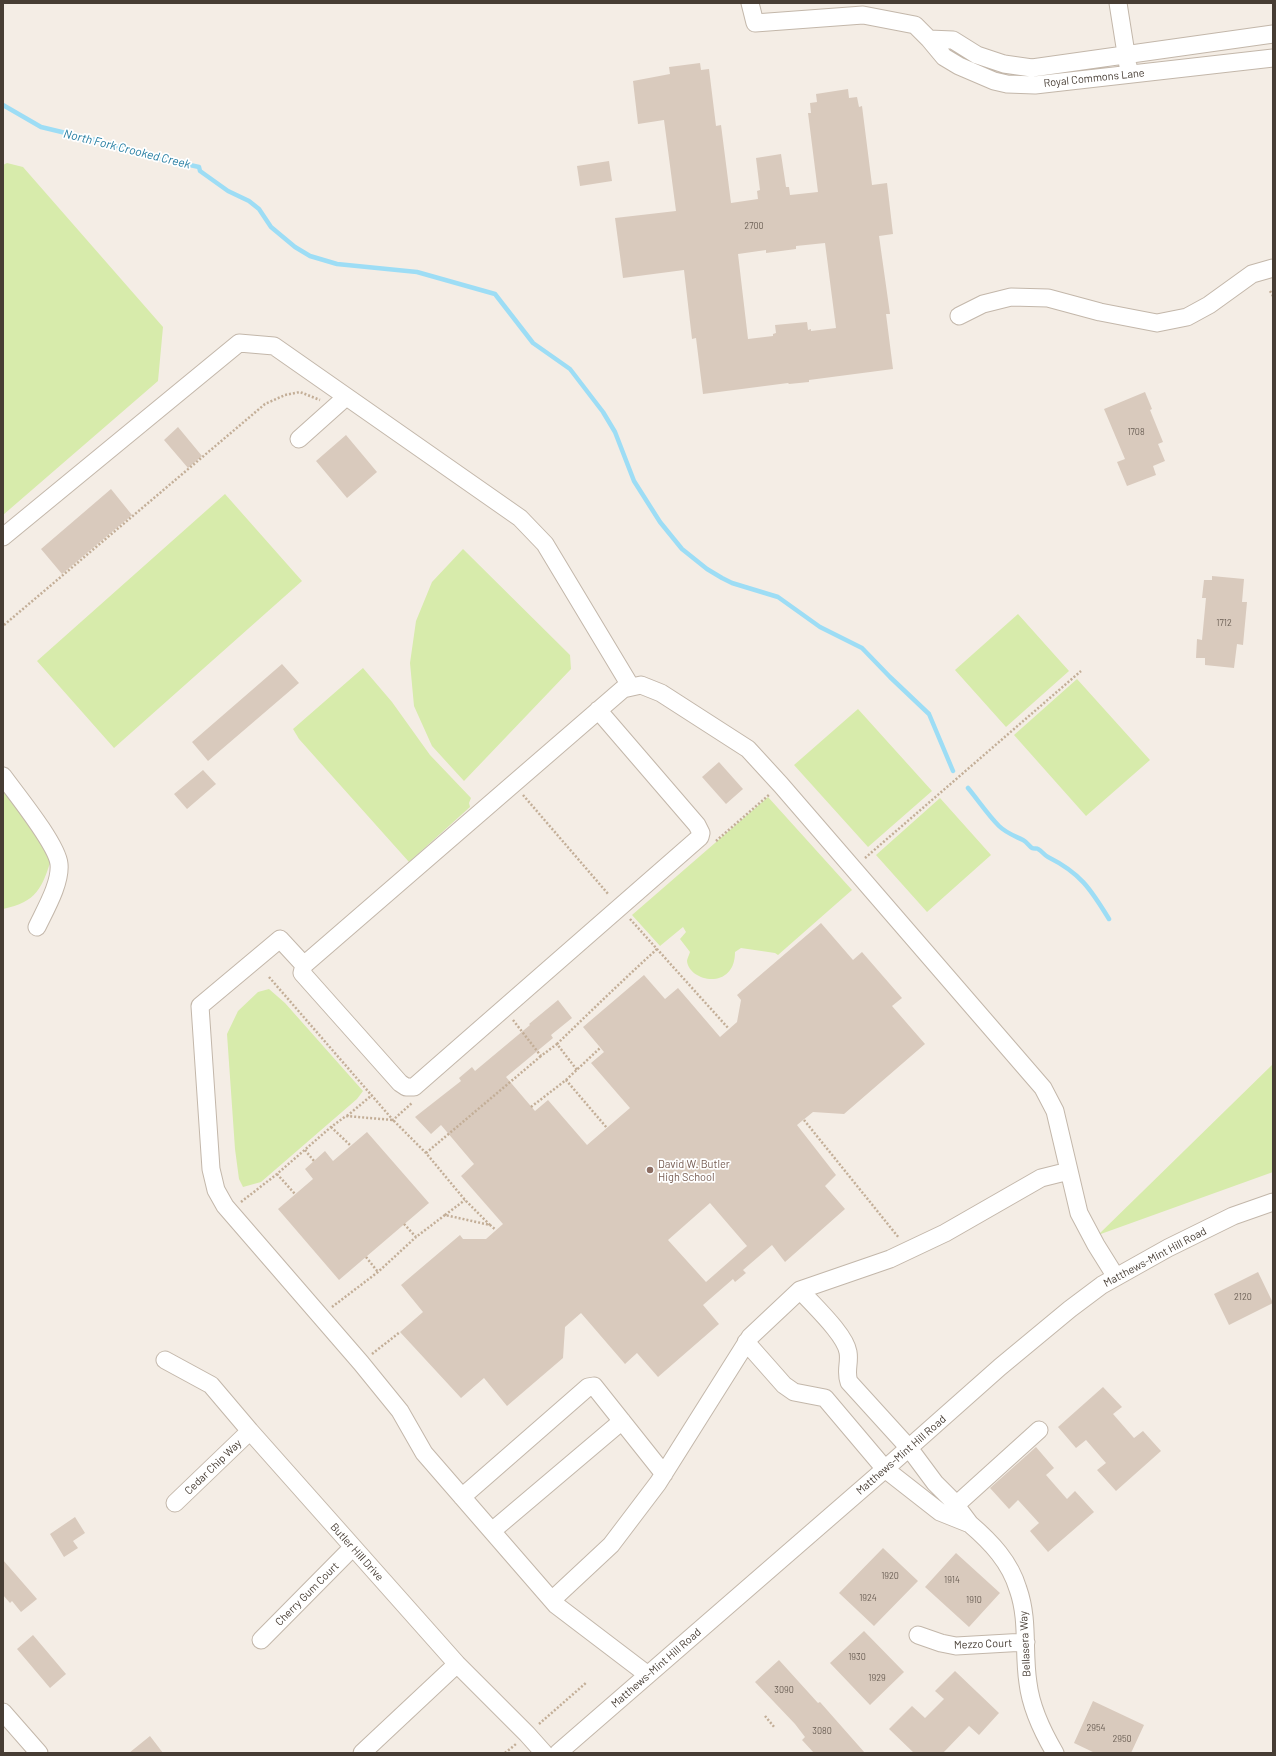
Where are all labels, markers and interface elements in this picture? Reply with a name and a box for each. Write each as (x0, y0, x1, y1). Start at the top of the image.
street label: Royal Commons Lane (1043, 66, 1145, 90)
water label: North Fork Crooked Creek (62, 126, 192, 172)
house number: 2700 (744, 221, 764, 231)
house number: 1708 (1127, 427, 1145, 437)
house number: 1712 (1216, 618, 1232, 628)
place label: David W. Butler High School (658, 1157, 730, 1183)
marker: David W. Butler High School (645, 1165, 655, 1175)
street label: Matthews-Mint Hill Road (1101, 1224, 1209, 1290)
house number: 2120 (1234, 1292, 1252, 1302)
street label: Matthews-Mint Hill Road (853, 1412, 949, 1498)
street label: Cedar Chip Way (182, 1437, 244, 1497)
street label: Butler Hill Drive (328, 1520, 386, 1584)
street label: Cherry Gum Court (272, 1559, 342, 1629)
house number: 1920 (881, 1571, 899, 1581)
house number: 1914 (944, 1575, 960, 1585)
house number: 1924 (859, 1593, 877, 1603)
house number: 1910 (966, 1595, 982, 1605)
street label: Bellasera Way (1017, 1611, 1033, 1677)
street label: Matthews-Mint Hill Road (608, 1625, 704, 1711)
street label: Mezzo Court (954, 1636, 1012, 1652)
house number: 1930 (848, 1652, 866, 1662)
house number: 1929 (868, 1673, 886, 1683)
house number: 3090 (774, 1685, 794, 1695)
house number: 2954 (1086, 1723, 1106, 1733)
house number: 3080 (812, 1726, 832, 1736)
house number: 2950 (1112, 1734, 1132, 1744)

